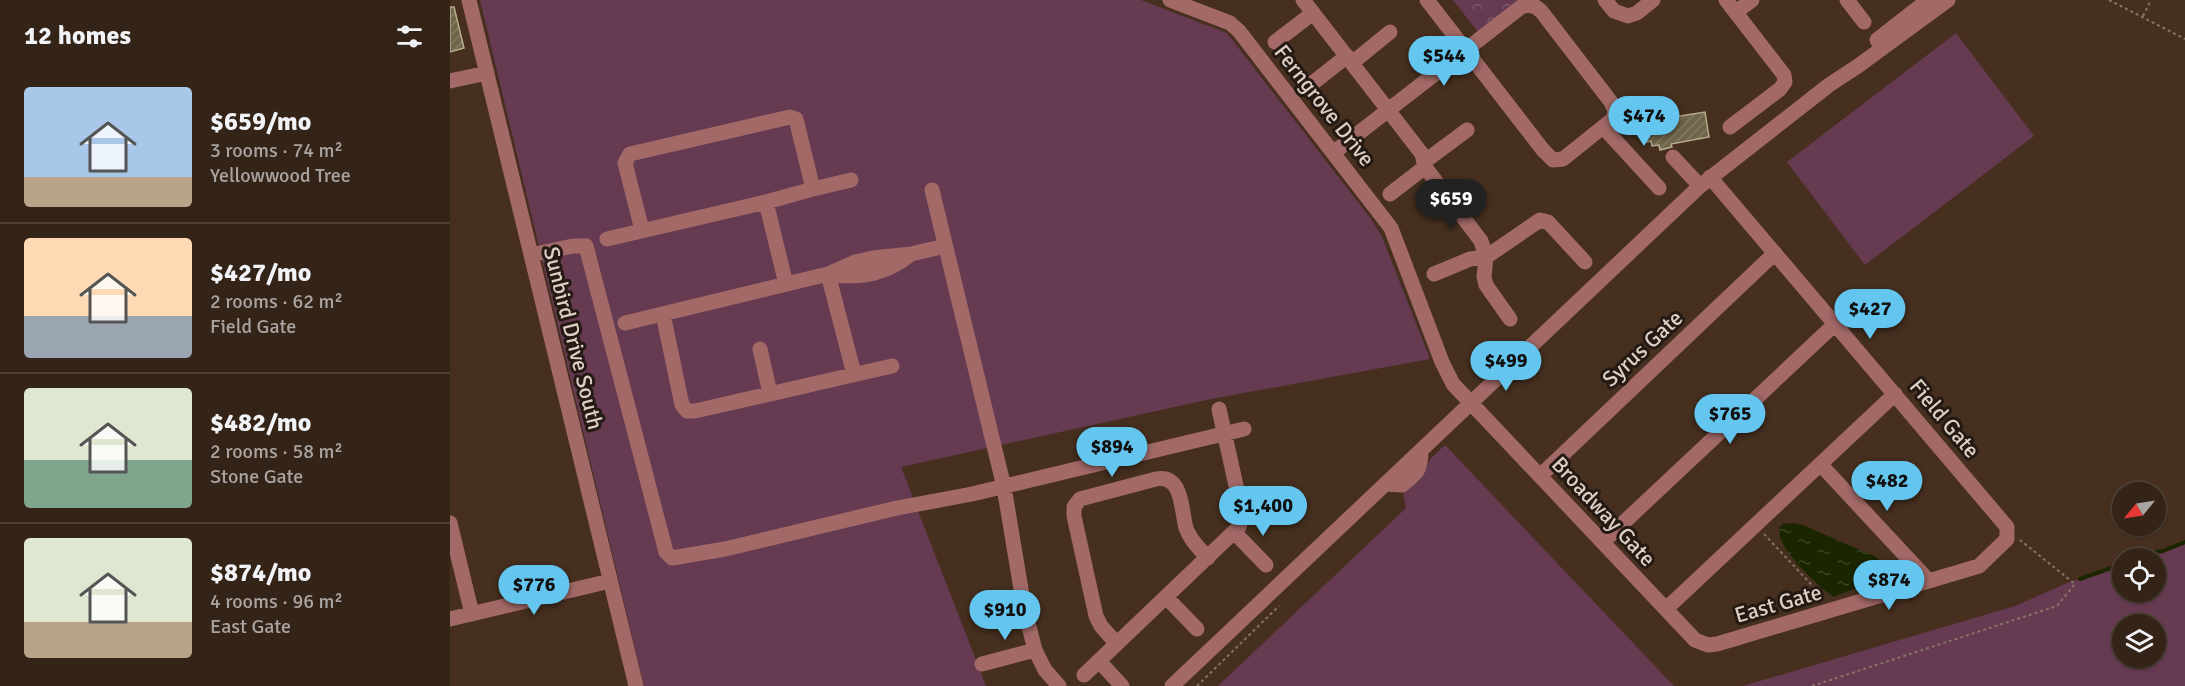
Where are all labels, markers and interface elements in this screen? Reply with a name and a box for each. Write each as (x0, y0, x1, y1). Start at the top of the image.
text: 12 homes (24, 20, 131, 52)
icon: filters (393, 20, 426, 53)
pin: $544 (1408, 36, 1480, 87)
street label: Ferngrove Drive (1269, 39, 1381, 172)
text: $544 (1422, 43, 1466, 68)
pin: $474 (1608, 96, 1680, 147)
text: $474 (1622, 103, 1666, 128)
text: $659/mo (210, 106, 311, 138)
icon: home (72, 111, 144, 183)
text: 3 rooms · 74 m² (210, 138, 343, 163)
text: Yellowwood Tree (210, 163, 351, 188)
pin: $659 (1415, 179, 1487, 230)
text: $659 (1429, 186, 1473, 211)
street label: Sunbird Drive South (538, 244, 609, 432)
text: $427/mo (210, 257, 311, 289)
icon: home (72, 262, 144, 334)
text: 2 rooms · 62 m² (210, 289, 343, 314)
pin: $427 (1834, 289, 1906, 340)
text: $427 (1848, 296, 1892, 321)
street label: Syrus Gate (1596, 304, 1688, 392)
text: Field Gate (210, 314, 296, 339)
pin: $499 (1470, 341, 1542, 392)
text: $499 (1484, 348, 1528, 373)
street label: Field Gate (1904, 373, 1985, 463)
pin: $765 (1694, 394, 1766, 445)
text: $765 (1708, 401, 1752, 426)
text: $482/mo (210, 407, 311, 439)
icon: home (72, 412, 144, 484)
pin: $894 (1076, 427, 1148, 478)
text: $894 (1090, 434, 1134, 459)
text: 2 rooms · 58 m² (210, 439, 343, 464)
street label: Broadway Gate (1546, 451, 1661, 572)
pin: $482 (1851, 461, 1923, 512)
text: Stone Gate (210, 464, 303, 489)
text: $482 (1865, 468, 1909, 493)
north arrow (2112, 482, 2166, 536)
map controls (2112, 482, 2166, 668)
pin: $1,400 (1214, 486, 1312, 537)
text: $1,400 (1233, 493, 1293, 518)
button: locate (2112, 548, 2166, 602)
text: $874/mo (210, 557, 311, 589)
pin: $874 (1853, 560, 1925, 611)
icon: home (72, 562, 144, 634)
pin: $776 (498, 565, 570, 616)
text: $874 (1867, 567, 1911, 592)
text: $776 (512, 572, 556, 597)
street label: East Gate (1732, 578, 1825, 629)
text: 4 rooms · 96 m² (210, 589, 343, 614)
pin: $910 (969, 590, 1041, 641)
text: $910 (983, 597, 1027, 622)
text: East Gate (210, 614, 291, 639)
button: layers (2112, 614, 2166, 668)

